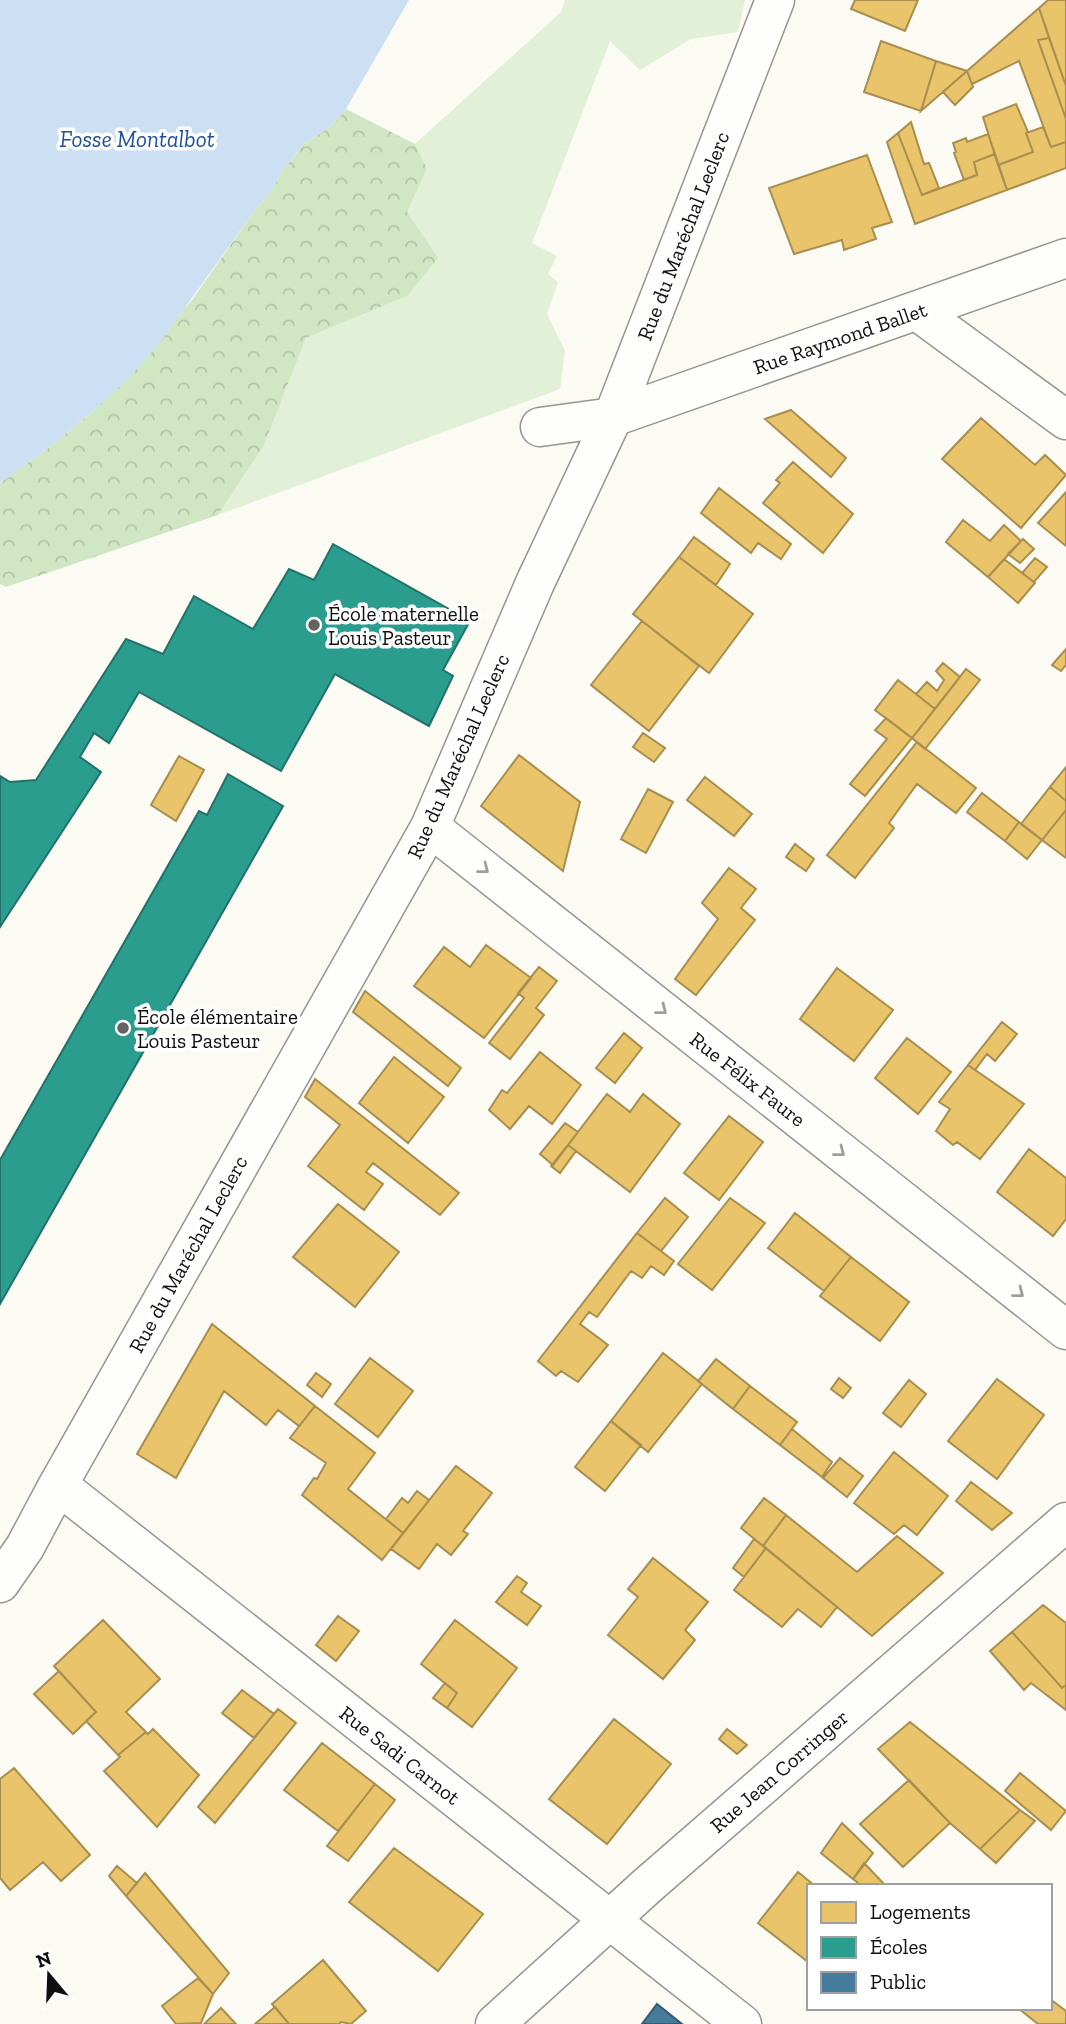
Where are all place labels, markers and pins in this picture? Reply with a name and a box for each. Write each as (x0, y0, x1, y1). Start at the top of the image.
place label: École maternelle Louis Pasteur (328, 601, 479, 650)
marker: École maternelle Louis Pasteur (306, 617, 322, 633)
place label: École élémentaire Louis Pasteur (137, 1004, 298, 1053)
marker: École élémentaire Louis Pasteur (115, 1020, 131, 1036)

